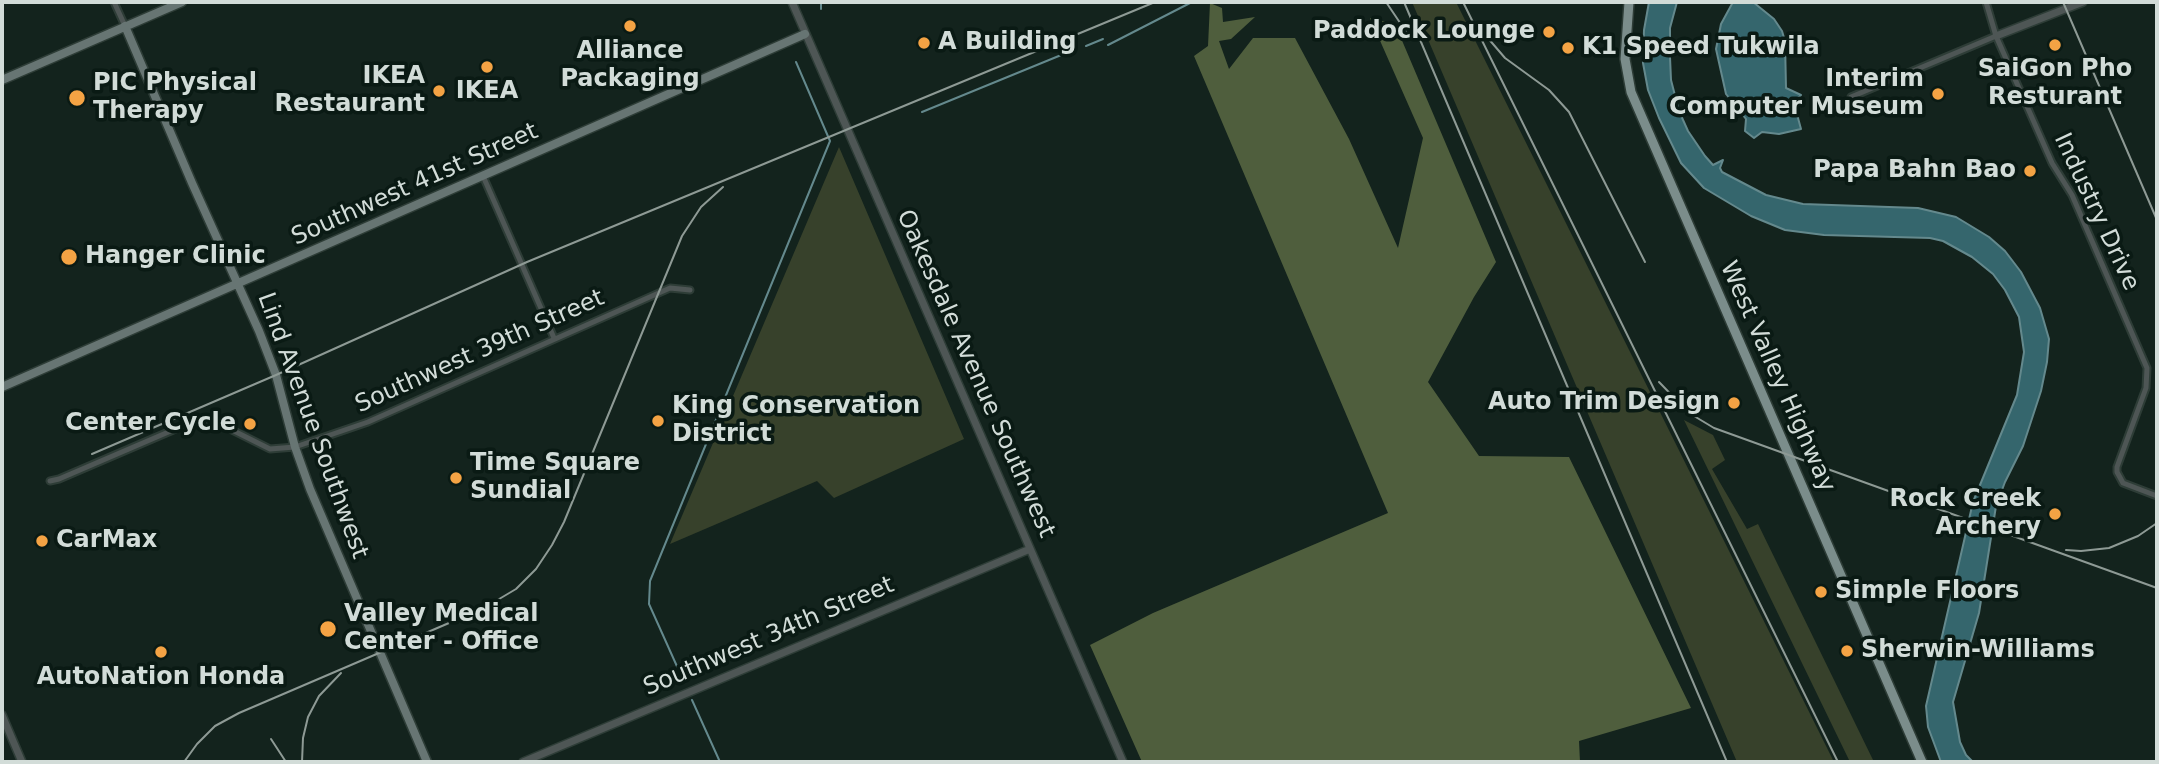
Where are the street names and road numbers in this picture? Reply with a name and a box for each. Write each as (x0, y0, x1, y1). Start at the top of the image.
street label: Southwest 41st Street (287, 118, 543, 252)
street label: Industry Drive (2047, 129, 2145, 295)
street label: Oakesdale Avenue Southwest (889, 206, 1061, 542)
street label: West Valley Highway (1713, 257, 1841, 497)
street label: Southwest 39th Street (351, 284, 609, 420)
street label: Lind Avenue Southwest (250, 289, 374, 563)
street label: Southwest 34th Street (639, 571, 899, 703)

